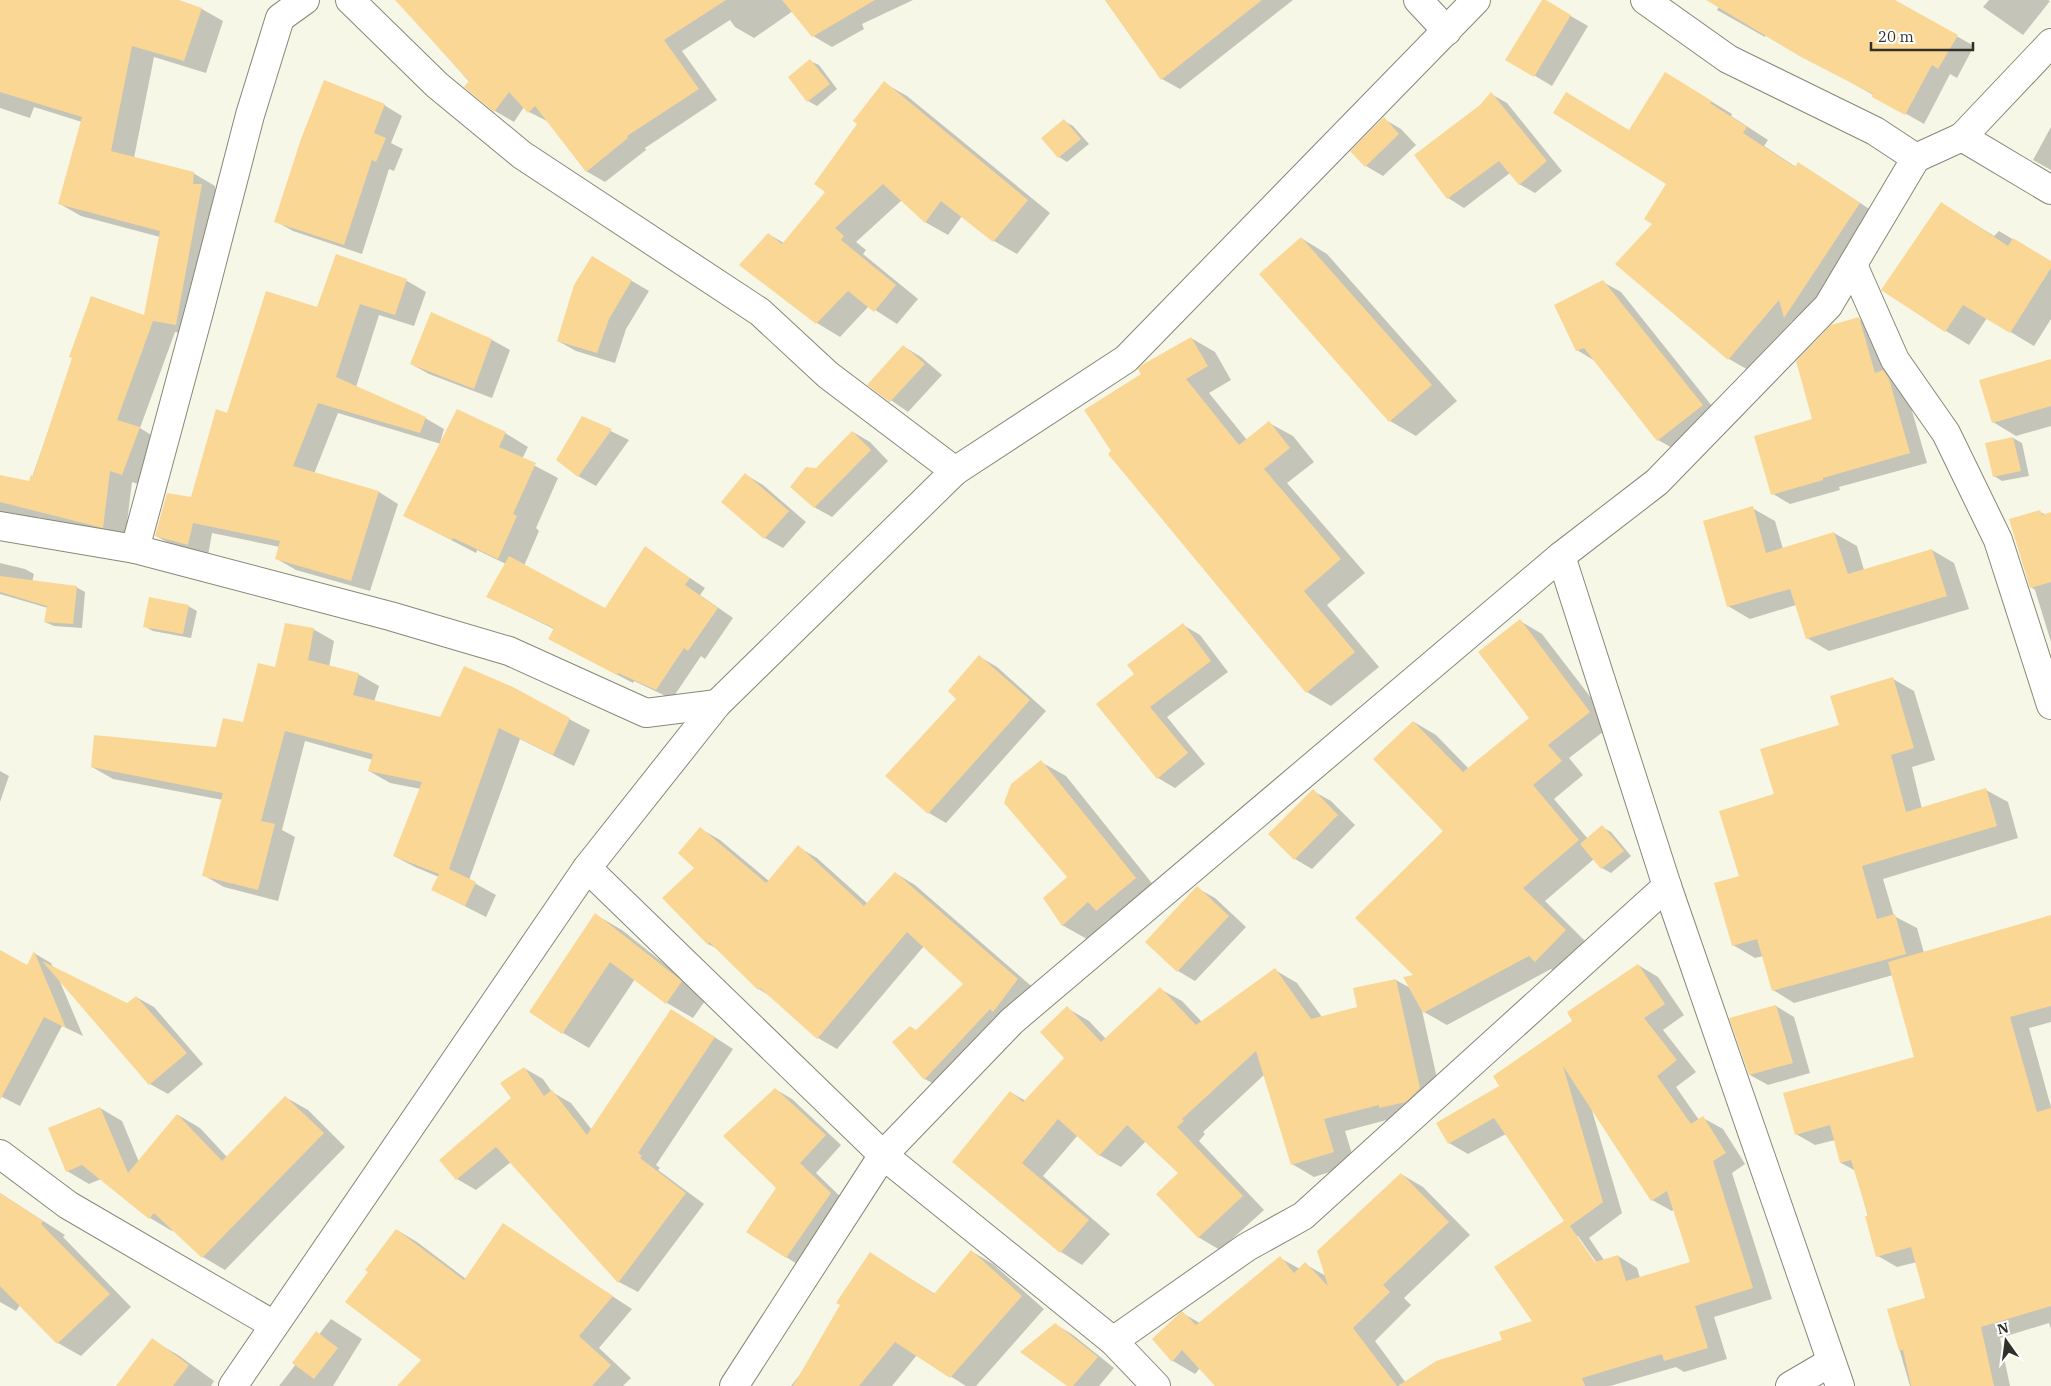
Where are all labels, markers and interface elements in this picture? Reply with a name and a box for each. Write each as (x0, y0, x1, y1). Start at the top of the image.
scale bar (1871, 20, 1974, 52)
text: 20 m (1878, 27, 1914, 46)
north arrow (1981, 1316, 2031, 1366)
text: N (1995, 1318, 2010, 1338)

